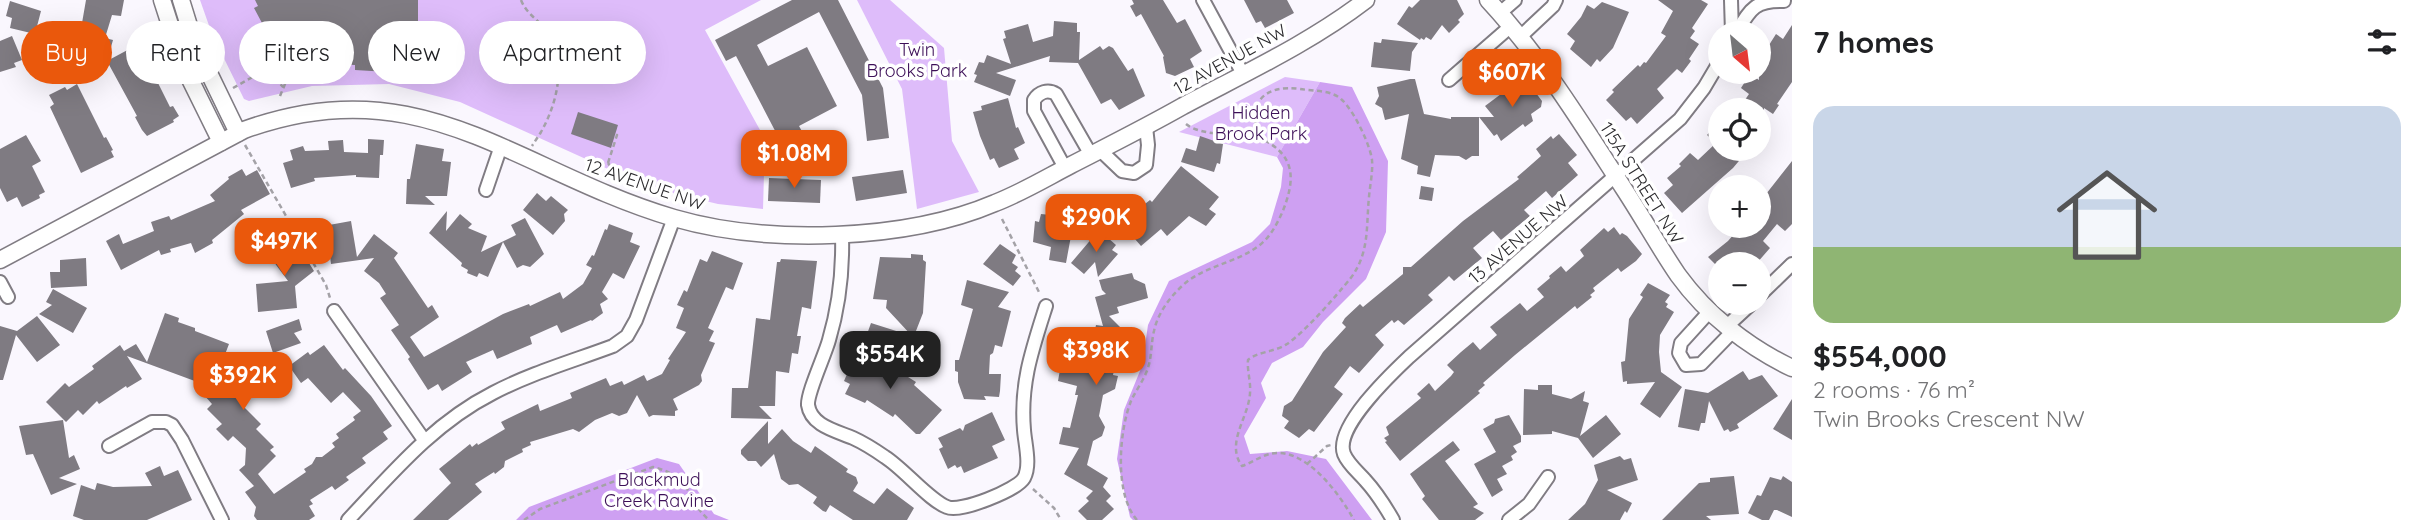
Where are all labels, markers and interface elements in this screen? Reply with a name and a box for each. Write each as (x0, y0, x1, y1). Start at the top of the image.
street label: 12 AVENUE NW (1170, 19, 1290, 99)
chip: Buy (21, 21, 112, 84)
chip: Rent (126, 21, 225, 84)
chip: Filters (239, 21, 354, 84)
chip: New (368, 21, 465, 84)
chip: Apartment (479, 21, 646, 84)
north arrow (1708, 21, 1771, 84)
map controls (1708, 21, 1771, 315)
text: 7 homes (1813, 23, 1934, 61)
icon: filters (2363, 23, 2401, 61)
park label: Twin Brooks Park (867, 38, 968, 82)
pin: $607K (1463, 50, 1561, 109)
text: $607K (1478, 57, 1546, 86)
button: locate (1708, 98, 1771, 161)
park label: Hidden Brook Park (1215, 101, 1307, 145)
street label: 115A STREET NW (1595, 118, 1689, 248)
pin: $1.08M (737, 130, 851, 190)
text: $1.08M (757, 138, 831, 167)
icon: home (2044, 152, 2170, 278)
street label: 12 AVENUE NW (582, 153, 708, 215)
button: + (1708, 175, 1771, 238)
street label: 13 AVENUE NW (1463, 189, 1573, 289)
pin: $290K (1047, 194, 1145, 254)
text: $290K (1061, 202, 1131, 231)
pin: $497K (235, 218, 333, 278)
text: $497K (251, 226, 317, 255)
button: − (1708, 252, 1771, 315)
pin: $398K (1047, 328, 1145, 387)
pin: $554K (841, 332, 939, 391)
text: $398K (1063, 335, 1129, 364)
text: $554,000 (1813, 337, 1947, 375)
text: $554K (856, 339, 924, 368)
pin: $392K (194, 352, 292, 412)
text: $392K (209, 360, 277, 389)
text: 2 rooms · 76 m² (1813, 375, 1975, 404)
text: Twin Brooks Crescent NW (1813, 404, 2085, 433)
park label: Blackmud Creek Ravine (604, 468, 714, 512)

